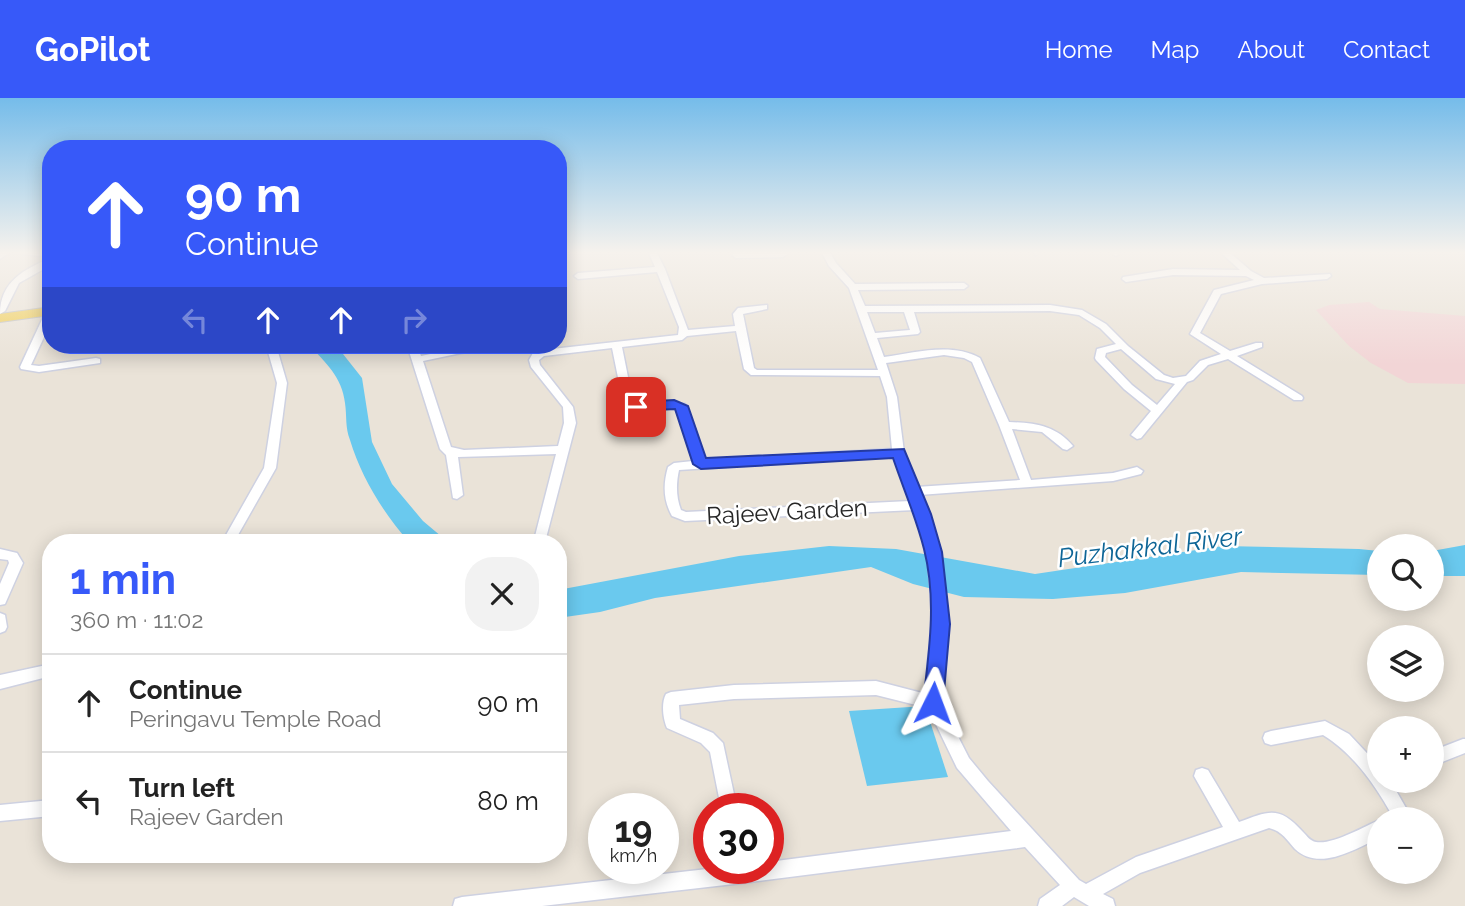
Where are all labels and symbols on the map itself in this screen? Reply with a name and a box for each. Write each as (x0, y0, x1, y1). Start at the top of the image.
pin (606, 377, 666, 437)
street label: Rajeev Garden (706, 493, 868, 530)
water label: Puzhakkal River (1056, 521, 1245, 573)
position arrow (896, 666, 970, 740)
speed limit sign: 30 (693, 793, 784, 884)

